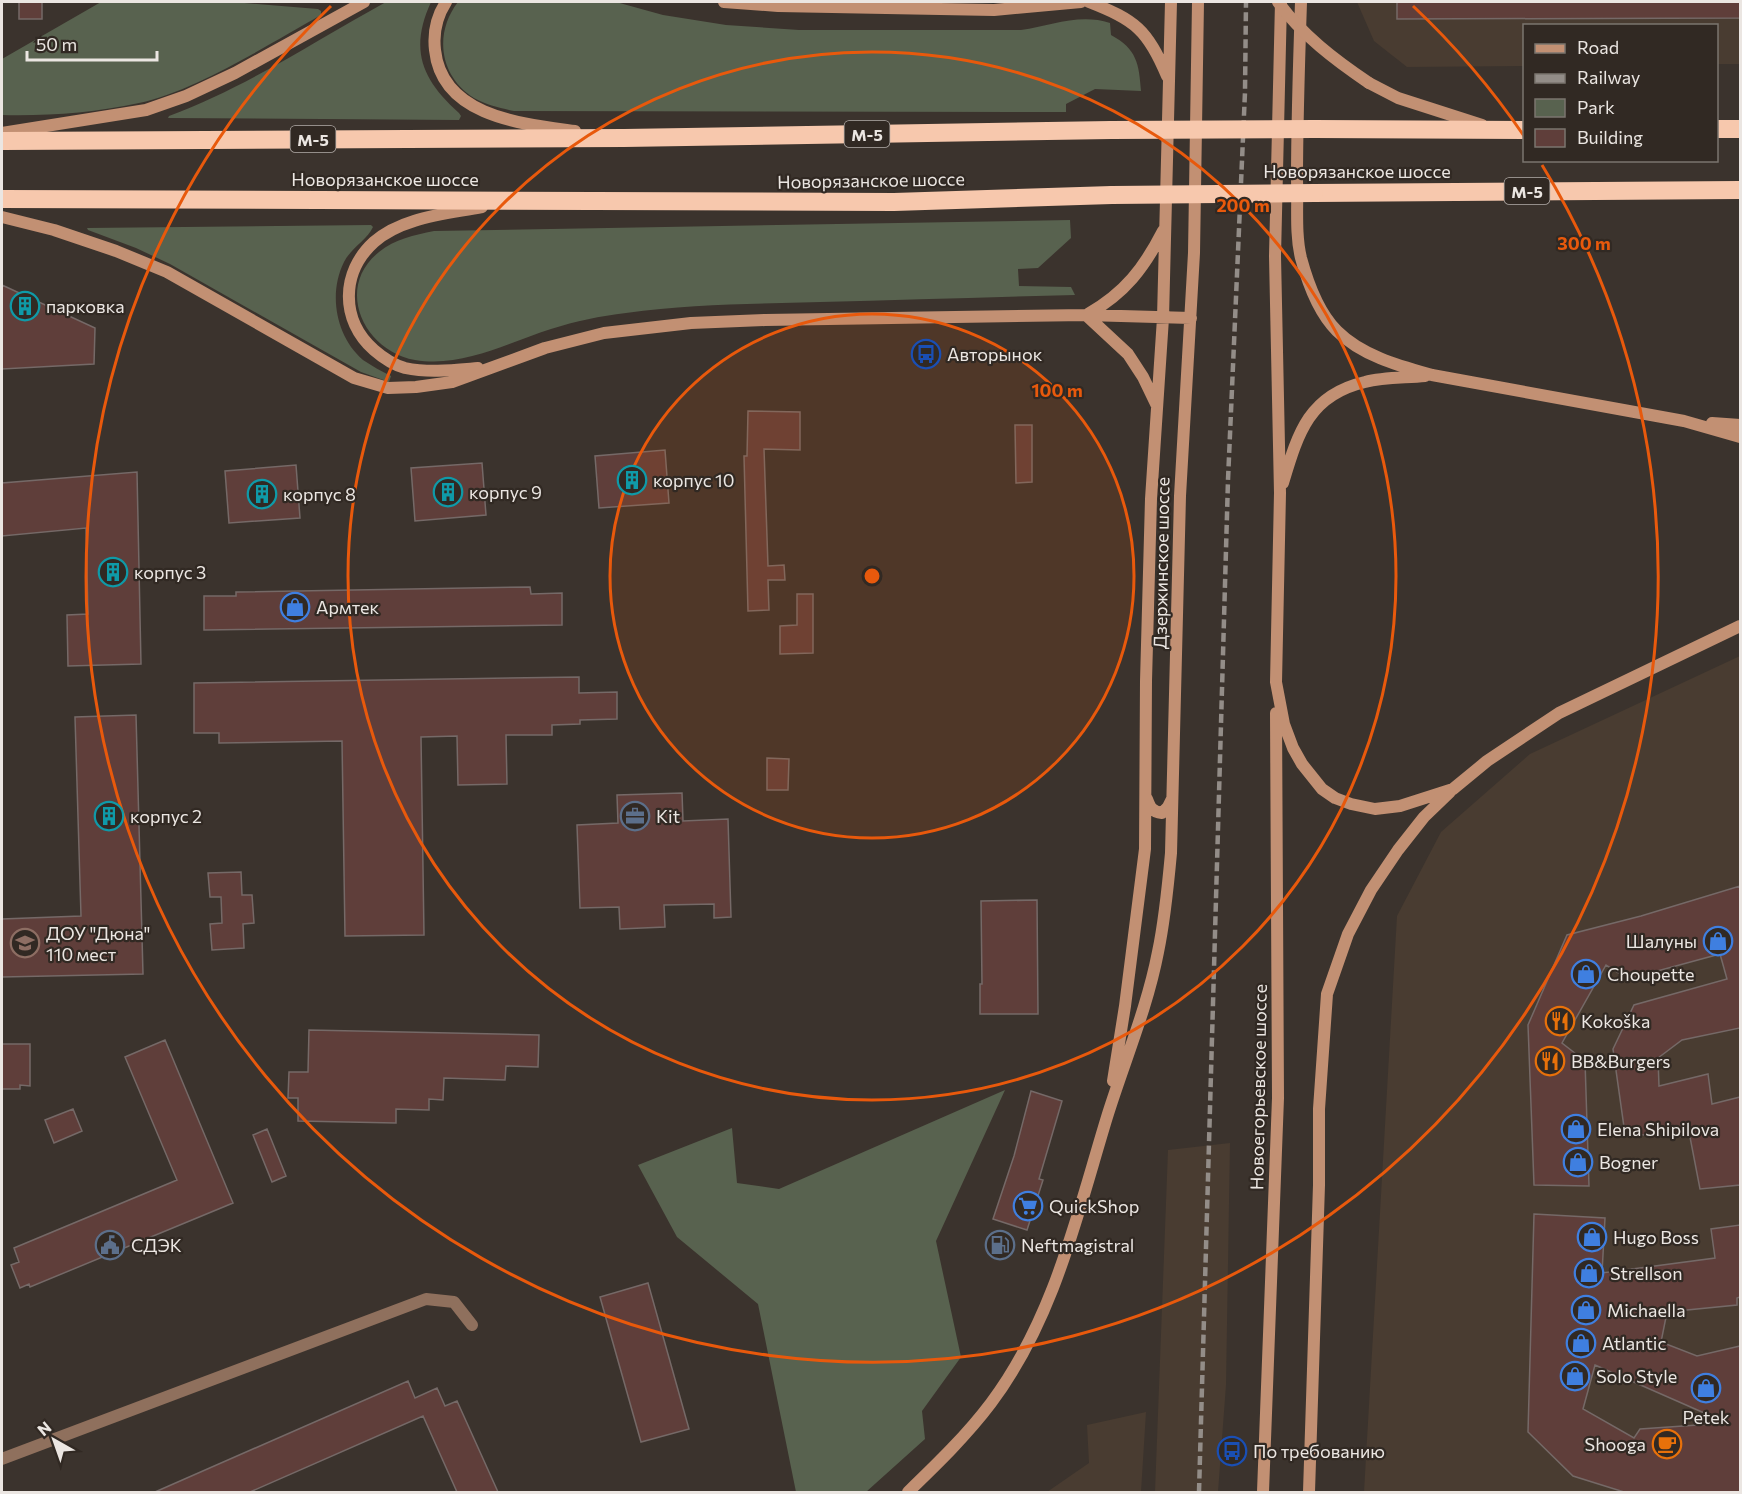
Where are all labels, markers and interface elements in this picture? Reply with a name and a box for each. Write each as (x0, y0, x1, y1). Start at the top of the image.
scale bar (27, 24, 158, 62)
legend (1523, 24, 1718, 162)
text: 50 m (36, 33, 77, 55)
text: Road (1577, 36, 1619, 58)
text: Railway (1577, 66, 1640, 88)
text: Park (1577, 96, 1615, 118)
road number: М-5 (844, 121, 890, 147)
road number: М-5 (290, 126, 336, 152)
text: Building (1577, 126, 1643, 148)
street label: Новорязанское шоссе (1263, 160, 1451, 182)
street label: Новорязанское шоссе (777, 167, 965, 193)
street label: Новорязанское шоссе (291, 168, 479, 190)
road number: М-5 (1504, 178, 1550, 204)
text: 200 m (1216, 194, 1270, 216)
text: 300 m (1557, 232, 1611, 254)
building icon: парковка (9, 290, 41, 322)
place label: парковка (46, 295, 125, 317)
bus stop icon: Авторынок (910, 338, 942, 370)
place label: Авторынок (947, 343, 1043, 365)
text: 100 m (1031, 379, 1083, 401)
building icon: корпус 10 (616, 464, 648, 496)
place label: корпус 10 (653, 469, 735, 491)
building icon: корпус 9 (432, 476, 464, 508)
street label: Дзержинское шоссе (1148, 477, 1174, 649)
building icon: корпус 8 (246, 478, 278, 510)
place label: корпус 9 (469, 481, 542, 503)
place label: корпус 8 (283, 483, 356, 505)
building icon: корпус 3 (97, 556, 129, 588)
place label: корпус 3 (134, 561, 206, 583)
centre of rings (862, 566, 882, 586)
shop icon: Армтек (279, 591, 311, 623)
place label: Армтек (316, 596, 380, 618)
building icon: корпус 2 (93, 800, 125, 832)
office icon: Kit (619, 800, 651, 832)
place label: корпус 2 (130, 805, 202, 827)
place label: Kit (656, 805, 680, 827)
place label: ДОУ "Дюна" 110 мест (46, 922, 150, 965)
shop icon: Шалуны (1702, 925, 1734, 957)
school or university icon: ДОУ "Дюна" 110 мест (9, 927, 41, 959)
place label: Шалуны (1626, 930, 1697, 952)
shop icon: Choupette (1570, 958, 1602, 990)
place label: Choupette (1607, 963, 1695, 985)
street label: Новоегорьевское шоссе (1245, 984, 1271, 1190)
restaurant icon: Kokoška (1544, 1005, 1576, 1037)
place label: Kokoška (1581, 1010, 1650, 1032)
restaurant icon: BB&Burgers (1534, 1045, 1566, 1077)
place label: BB&Burgers (1571, 1050, 1670, 1072)
shop icon: Elena Shipilova (1560, 1113, 1592, 1145)
place label: Elena Shipilova (1597, 1118, 1719, 1140)
shop icon: Bogner (1562, 1146, 1594, 1178)
place label: Bogner (1599, 1151, 1658, 1173)
supermarket icon: QuickShop (1012, 1190, 1044, 1222)
place label: QuickShop (1049, 1195, 1139, 1217)
shop icon: Hugo Boss (1576, 1221, 1608, 1253)
place label: Hugo Boss (1613, 1226, 1699, 1248)
public building icon: СДЭК (94, 1229, 126, 1261)
fuel station icon: Neftmagistral (984, 1229, 1016, 1261)
place label: СДЭК (131, 1234, 182, 1256)
place label: Neftmagistral (1021, 1234, 1134, 1256)
shop icon: Strellson (1573, 1257, 1605, 1289)
place label: Strellson (1610, 1262, 1683, 1284)
shop icon: Michaella (1570, 1294, 1602, 1326)
place label: Michaella (1607, 1299, 1686, 1321)
shop icon: Atlantic (1565, 1327, 1597, 1359)
place label: Atlantic (1602, 1332, 1666, 1354)
shop icon: Solo Style (1559, 1360, 1591, 1392)
place label: Solo Style (1596, 1365, 1677, 1387)
shop icon: Petek (1690, 1372, 1722, 1404)
place label: Petek (1683, 1406, 1730, 1428)
north arrow (24, 1410, 84, 1470)
text: N (33, 1417, 55, 1439)
cafe icon: Shooga (1651, 1428, 1683, 1460)
place label: Shooga (1585, 1433, 1646, 1455)
bus stop icon: По требованию (1216, 1435, 1248, 1467)
place label: По требованию (1253, 1440, 1385, 1462)

